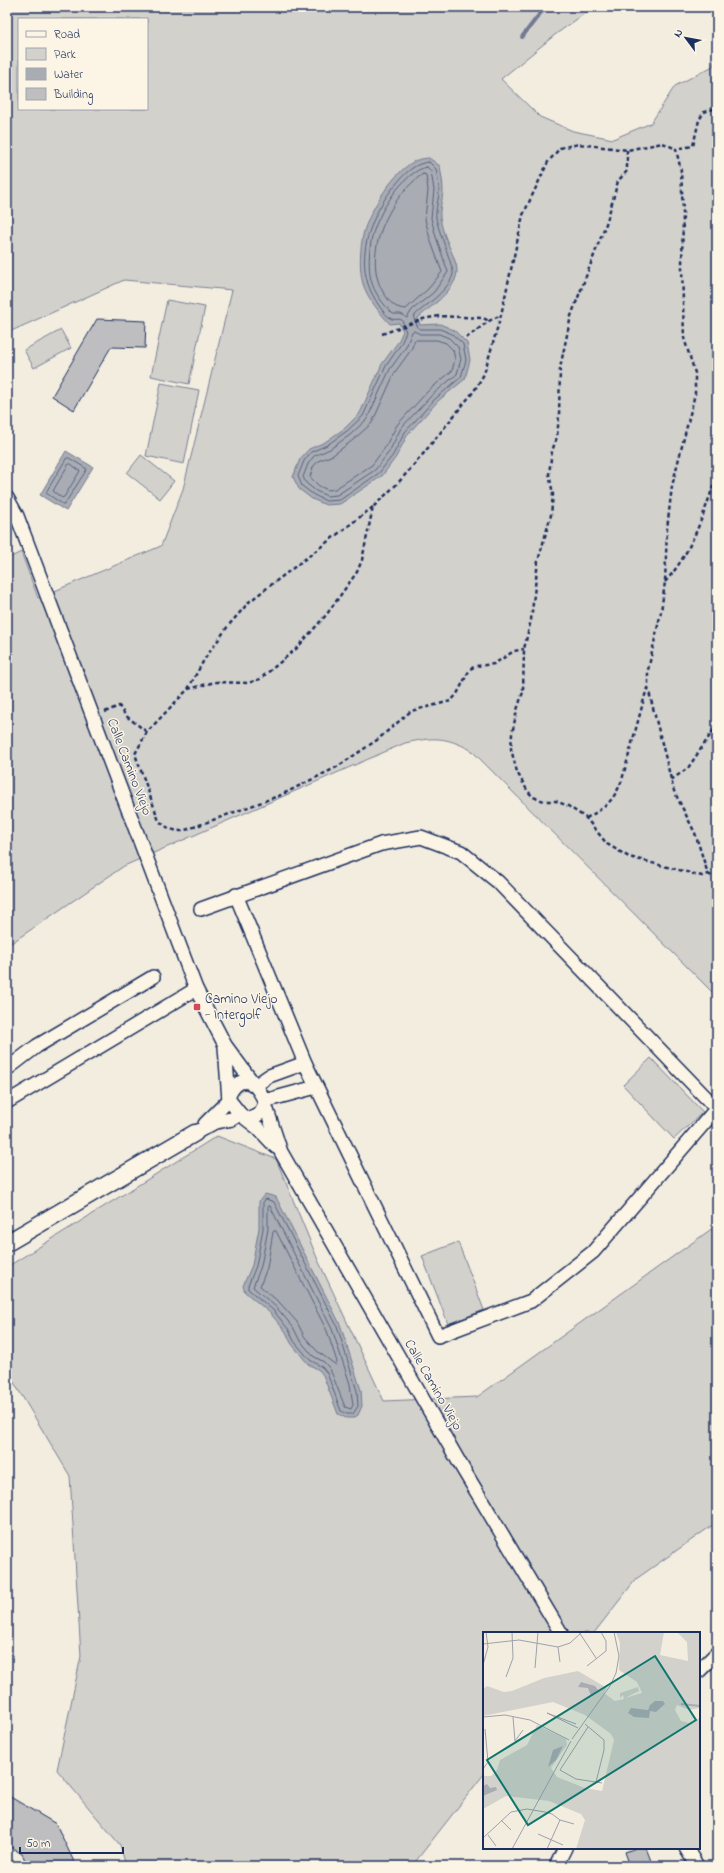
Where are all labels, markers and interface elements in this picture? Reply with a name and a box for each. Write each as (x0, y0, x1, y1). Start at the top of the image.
legend (18, 18, 148, 110)
north arrow (666, 18, 706, 58)
text: Road (54, 26, 80, 44)
text: N (670, 26, 687, 41)
text: Park (54, 46, 76, 64)
text: Water (54, 66, 83, 84)
text: Building (53, 86, 93, 105)
street label: Calle Camino Viejo (101, 716, 157, 818)
place label: Camino Viejo - Intergolf (205, 989, 277, 1027)
marker: Camino Viejo - Intergolf (192, 1002, 202, 1012)
street label: Calle Camino Viejo (398, 1336, 468, 1434)
inset map (483, 1632, 700, 1849)
scale bar (20, 1829, 123, 1855)
text: 50 m (26, 1835, 50, 1853)

